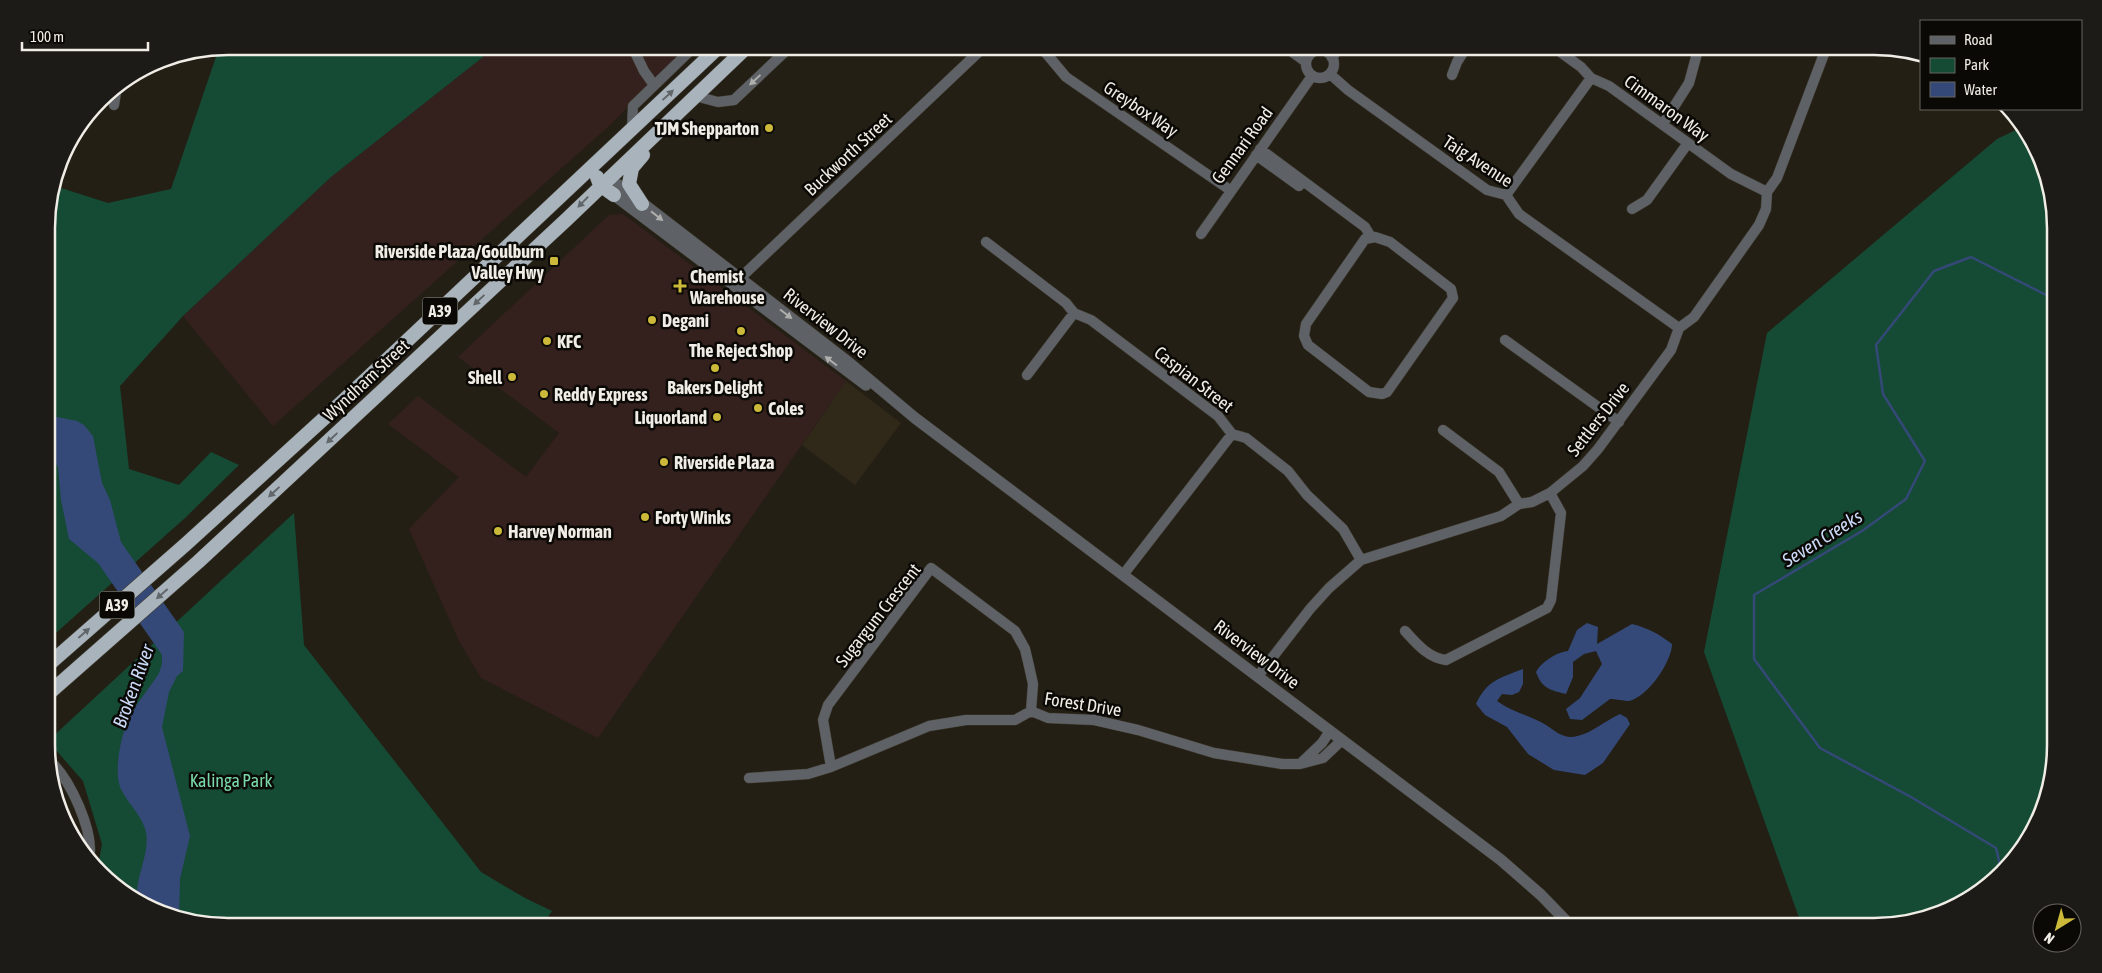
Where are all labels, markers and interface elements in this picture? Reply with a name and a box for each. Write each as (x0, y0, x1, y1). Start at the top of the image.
scale bar (22, 20, 149, 52)
legend (1920, 20, 2082, 110)
text: 100 m (30, 28, 64, 45)
text: Road (1964, 31, 1993, 48)
text: Park (1964, 56, 1989, 73)
street label: Cimmaron Way (1620, 70, 1714, 146)
one-way arrow (750, 74, 762, 86)
street label: Greybox Way (1100, 76, 1182, 142)
text: Water (1964, 81, 1997, 98)
one-way arrow (661, 89, 673, 101)
street label: Gennari Road (1207, 102, 1277, 188)
street label: Buckworth Street (800, 108, 896, 200)
place label: TJM Shepparton (655, 118, 759, 139)
marker: TJM Shepparton (763, 122, 775, 134)
street label: Taig Avenue (1439, 131, 1517, 191)
one-way arrow (577, 196, 589, 208)
one-way arrow (650, 210, 663, 221)
place label: Riverside Plaza/Goulburn Valley Hwy (375, 241, 545, 283)
marker: Riverside Plaza/Goulburn Valley Hwy (548, 255, 560, 267)
place label: Chemist Warehouse (689, 266, 765, 308)
marker: Chemist Warehouse (674, 280, 686, 292)
street label: Riverview Drive (780, 283, 872, 363)
one-way arrow (473, 294, 485, 306)
road number: A39 (422, 298, 458, 324)
one-way arrow (779, 309, 792, 320)
place label: Degani (662, 310, 709, 331)
marker: Degani (646, 314, 658, 326)
marker: The Reject Shop (735, 325, 747, 337)
place label: KFC (557, 331, 581, 352)
street label: Wyndham Street (319, 335, 413, 425)
marker: KFC (541, 335, 553, 347)
place label: The Reject Shop (689, 340, 793, 361)
street label: Caspian Street (1150, 342, 1238, 416)
one-way arrow (825, 355, 838, 366)
marker: Bakers Delight (709, 362, 721, 374)
place label: Shell (468, 367, 502, 388)
marker: Shell (506, 371, 518, 383)
place label: Bakers Delight (667, 377, 764, 398)
street label: Settlers Drive (1563, 378, 1633, 460)
place label: Reddy Express (554, 384, 648, 405)
marker: Reddy Express (538, 388, 550, 400)
place label: Coles (768, 398, 804, 419)
marker: Coles (752, 402, 764, 414)
place label: Liquorland (634, 407, 707, 428)
marker: Liquorland (711, 411, 723, 423)
one-way arrow (326, 432, 339, 443)
place label: Riverside Plaza (674, 452, 774, 473)
marker: Riverside Plaza (658, 456, 670, 468)
one-way arrow (268, 486, 280, 497)
water label: Seven Creeks (1777, 505, 1866, 572)
place label: Forty Winks (655, 507, 731, 528)
marker: Forty Winks (639, 511, 651, 523)
place label: Harvey Norman (508, 521, 612, 542)
marker: Harvey Norman (492, 525, 504, 537)
street label: Sugargum Crescent (831, 559, 925, 671)
one-way arrow (156, 588, 168, 600)
road number: A39 (100, 592, 134, 618)
street label: Riverview Drive (1210, 615, 1304, 693)
one-way arrow (78, 627, 90, 639)
water label: Broken River (108, 640, 159, 731)
street label: Forest Drive (1043, 688, 1123, 720)
park label: Kalinga Park (190, 770, 272, 791)
north arrow (2032, 903, 2082, 953)
text: N (2041, 930, 2057, 947)

